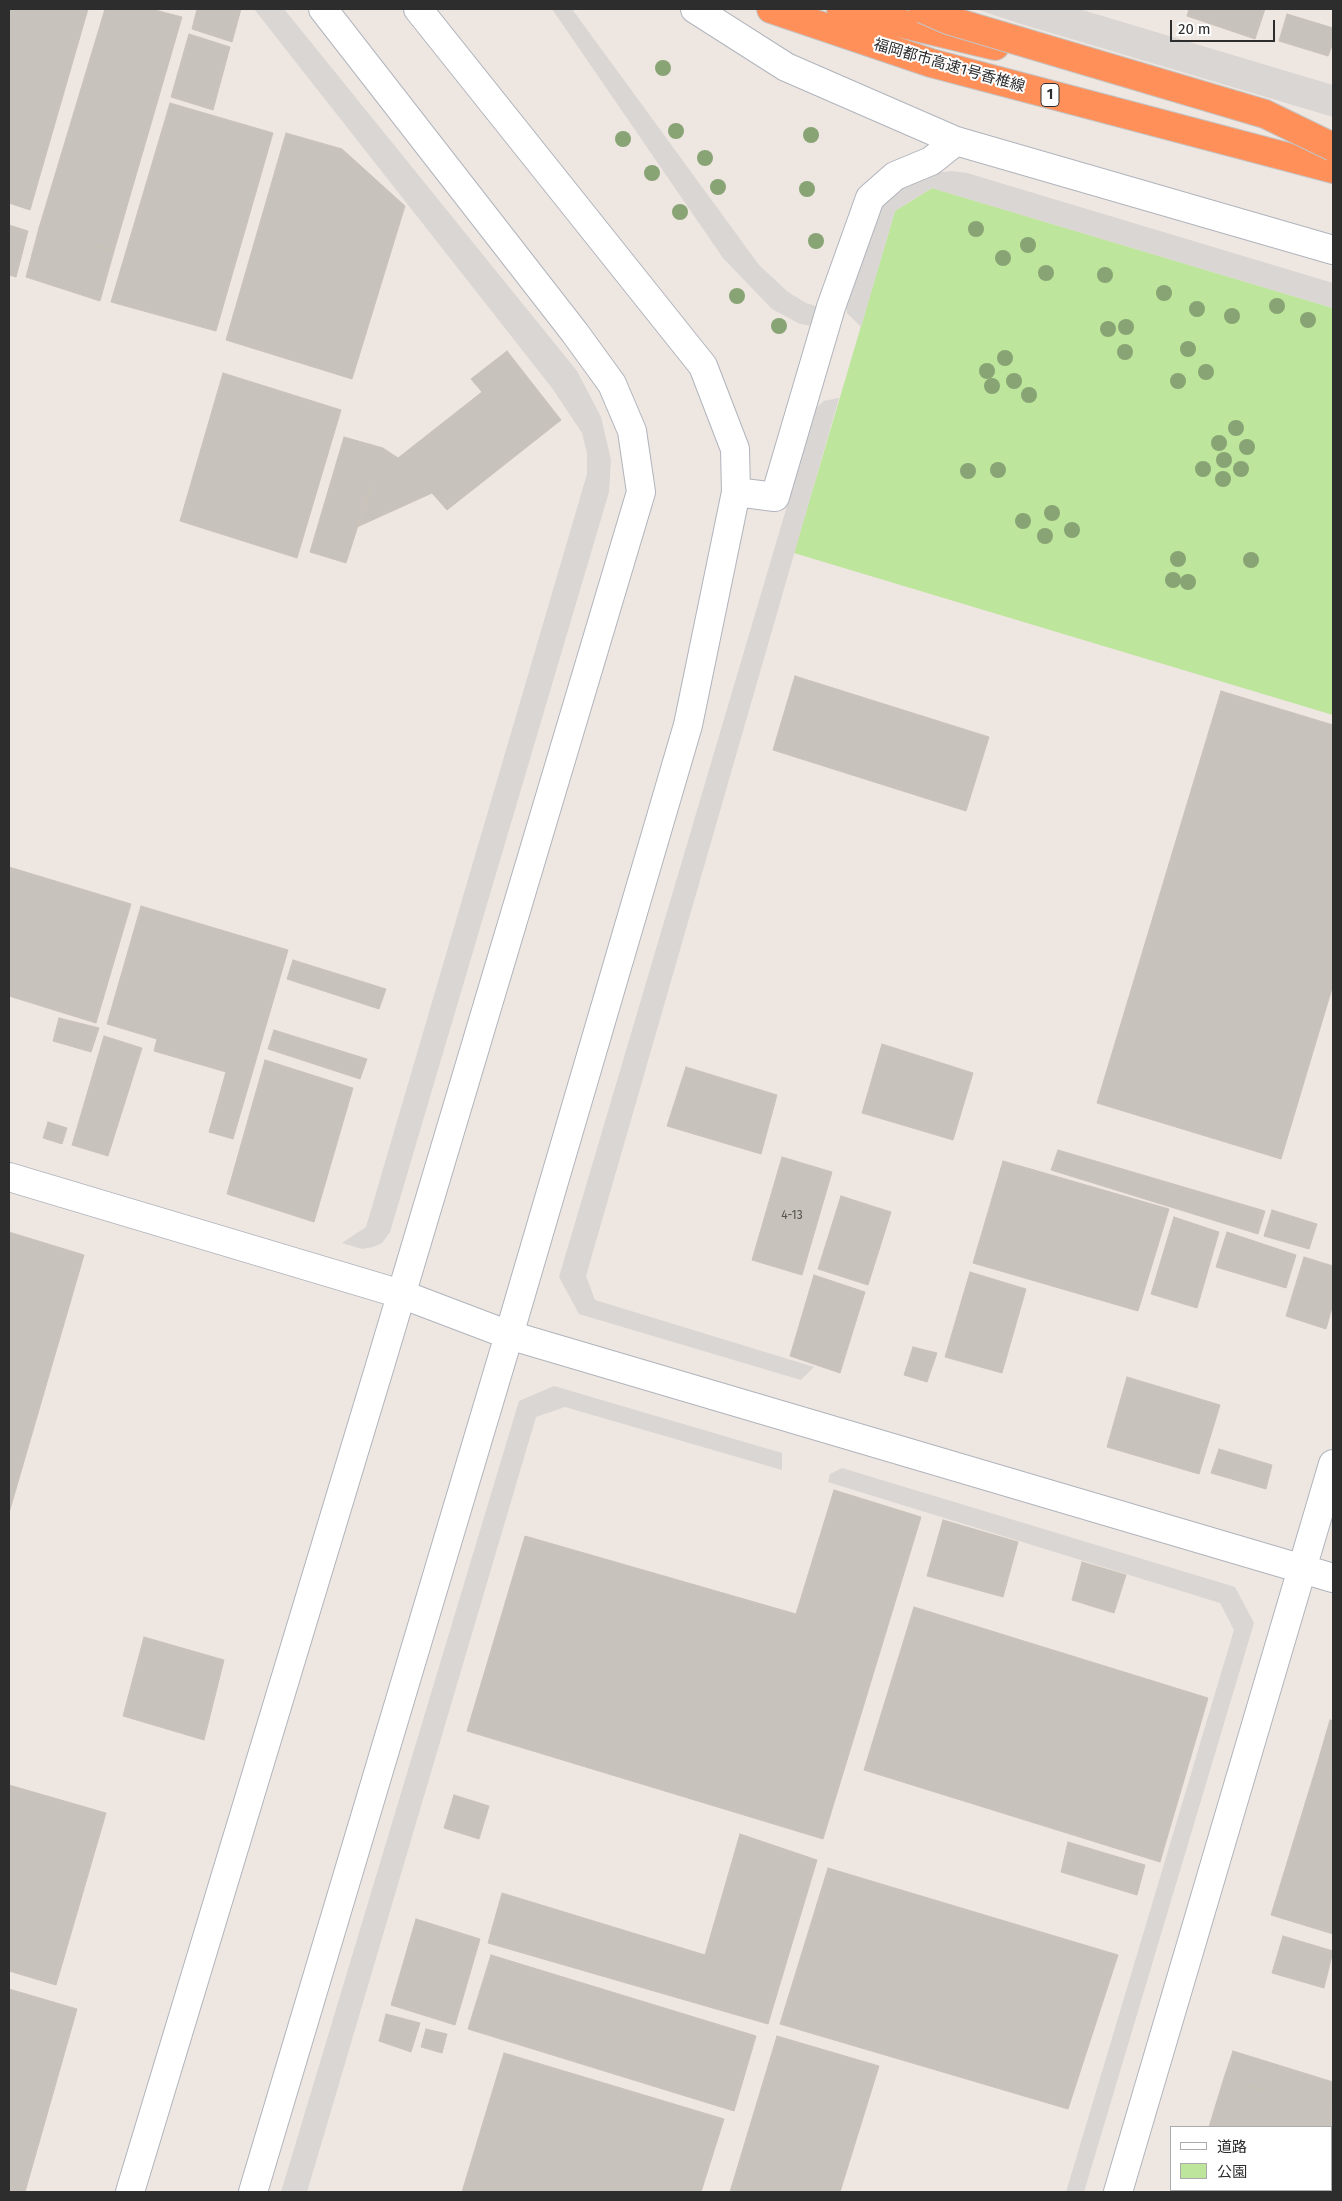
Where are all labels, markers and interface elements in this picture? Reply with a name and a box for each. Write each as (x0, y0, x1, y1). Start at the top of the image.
scale bar (1172, 10, 1277, 42)
text: 20 m (1178, 20, 1211, 38)
street label: 福岡都市高速1号香椎線 (871, 36, 1027, 96)
road number: 1 (1041, 84, 1059, 106)
house number: 4-13 (781, 1209, 803, 1223)
legend (1170, 2126, 1332, 2191)
text: 道路 (1217, 2138, 1247, 2156)
text: 公園 (1217, 2163, 1247, 2181)

